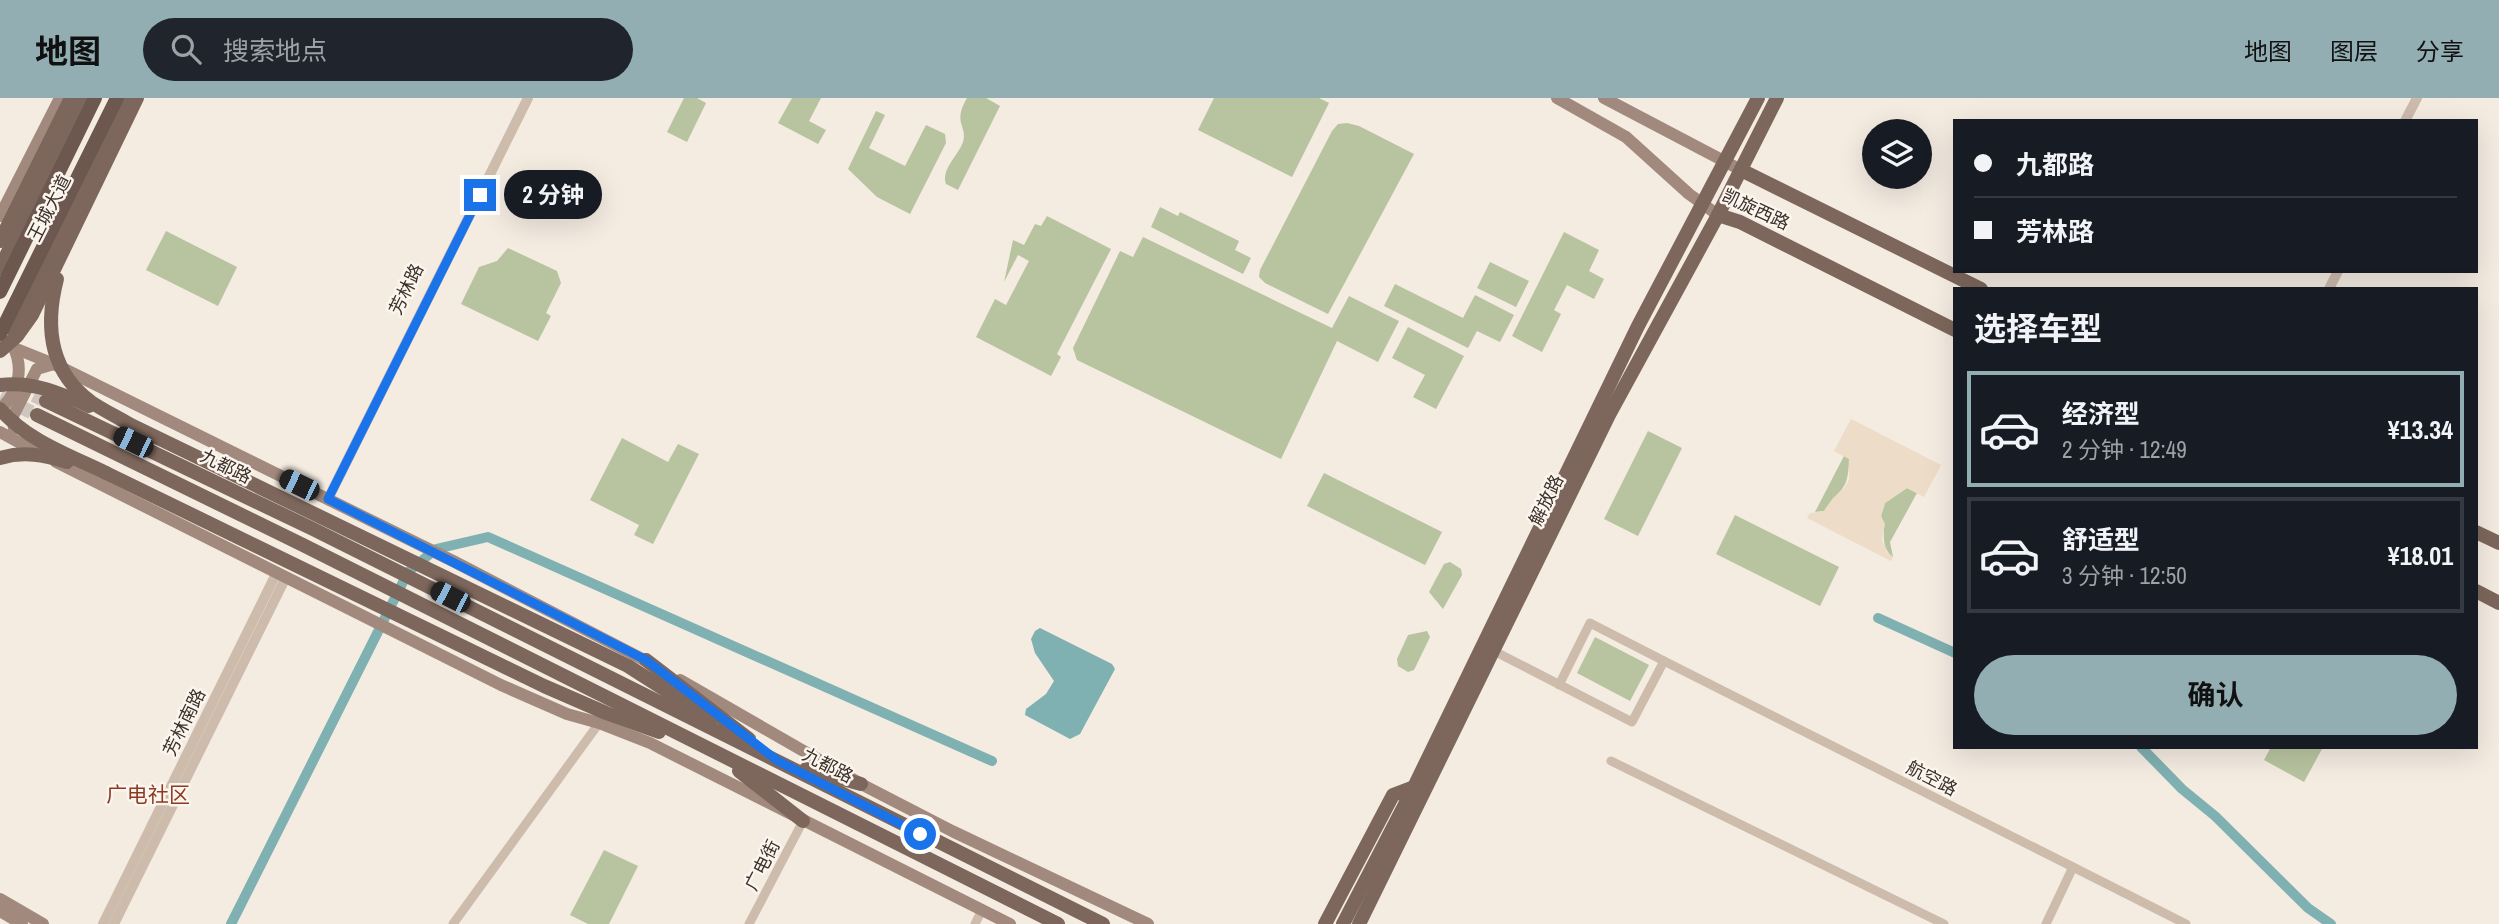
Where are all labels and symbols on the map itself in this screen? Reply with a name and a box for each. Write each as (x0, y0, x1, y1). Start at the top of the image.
street label: 王城大道 (22, 170, 76, 246)
callout: 2 分钟 (504, 170, 602, 220)
route end (464, 179, 496, 211)
street label: 凯旋西路 (1718, 182, 1794, 236)
street label: 芳林路 (383, 259, 429, 319)
car (110, 423, 157, 461)
street label: 九都路 (196, 443, 256, 489)
car (276, 466, 323, 504)
street label: 解放路 (1523, 470, 1569, 530)
car (427, 578, 474, 616)
street label: 芳林南路 (157, 684, 211, 760)
street label: 九都路 (798, 742, 858, 788)
street label: 航空路 (1902, 755, 1962, 801)
district label: 广电社区 (106, 780, 190, 809)
route start (904, 818, 936, 850)
street label: 广电街 (739, 835, 785, 895)

